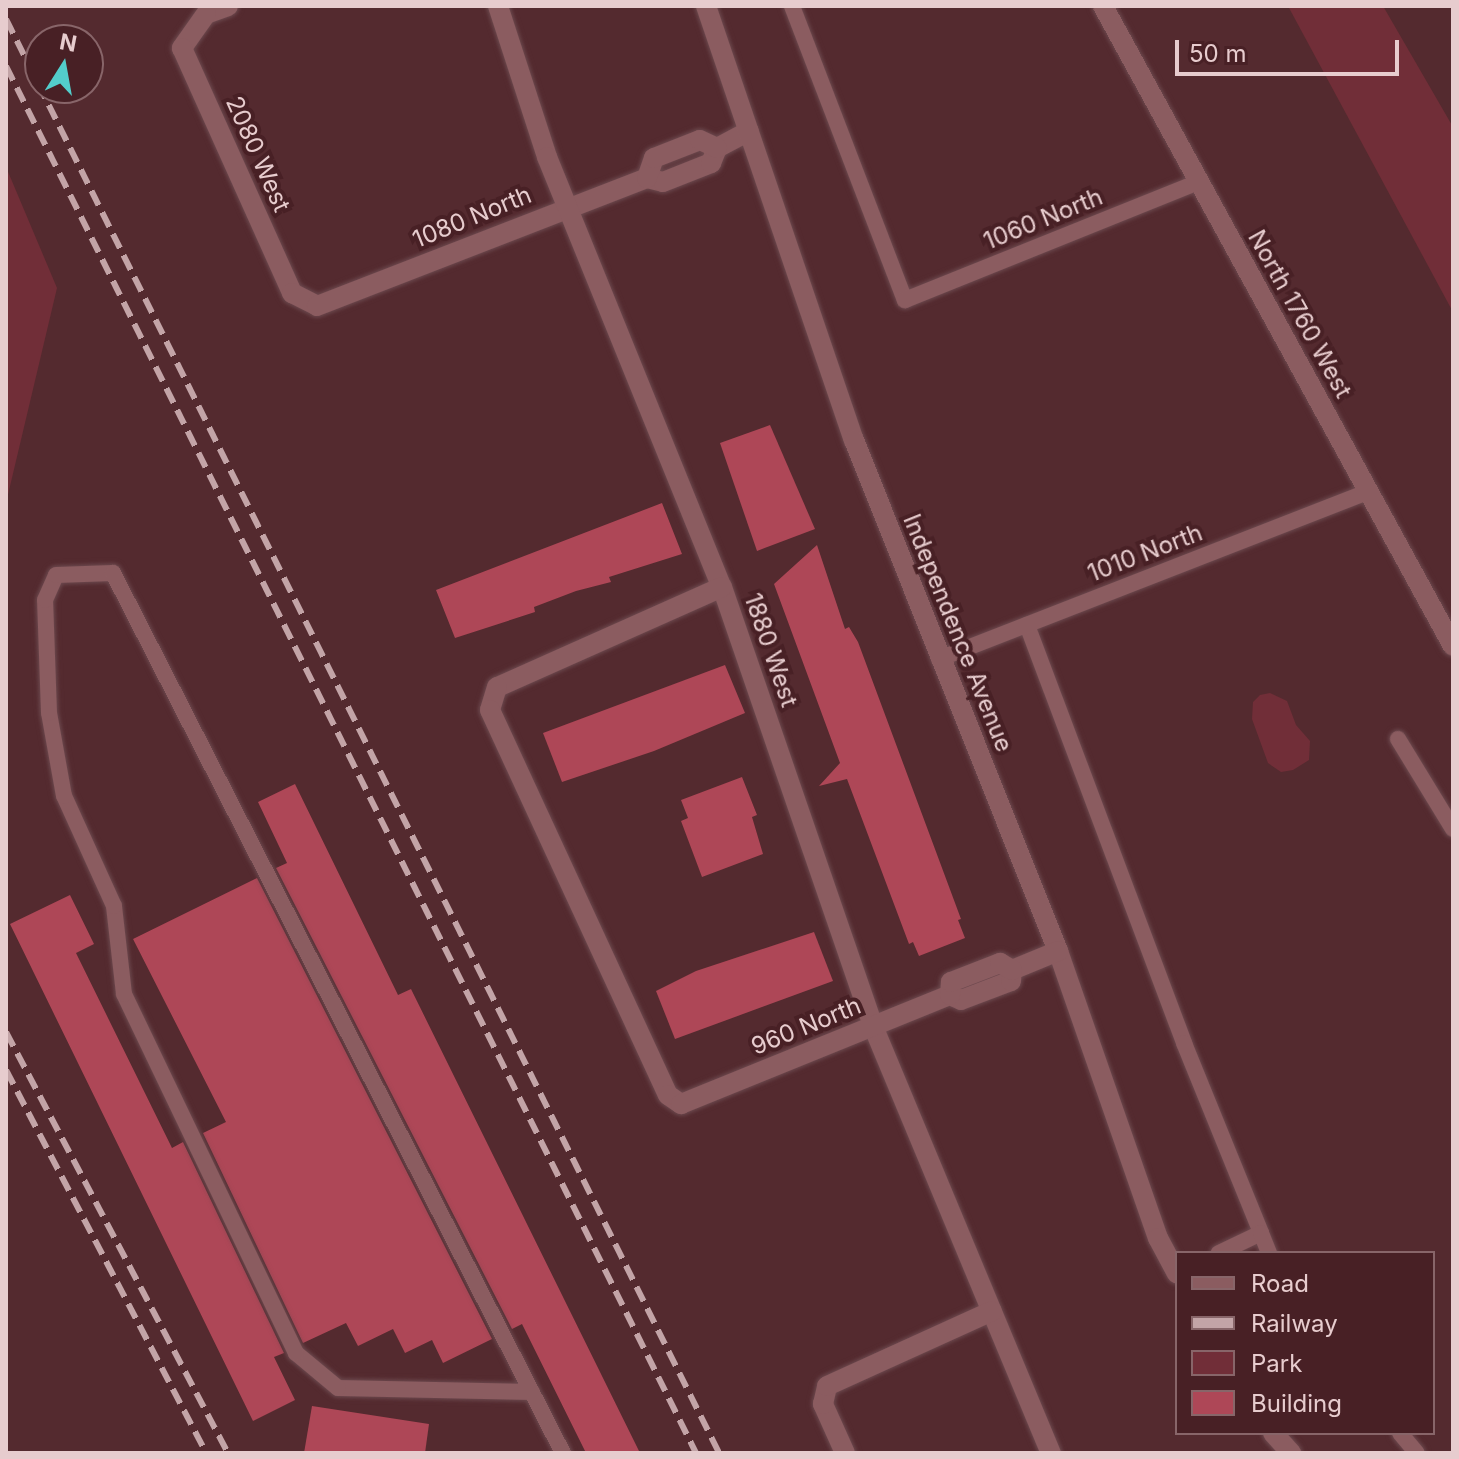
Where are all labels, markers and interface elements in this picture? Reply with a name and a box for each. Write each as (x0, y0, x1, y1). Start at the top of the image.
north arrow (24, 24, 104, 104)
scale bar (1179, 24, 1403, 74)
text: N (57, 28, 79, 57)
text: 50 m (1189, 39, 1247, 68)
street label: 2080 West (220, 92, 296, 216)
street label: 1080 North (408, 180, 536, 254)
street label: 1060 North (979, 182, 1107, 256)
street label: North 1760 West (1242, 225, 1358, 403)
street label: Independence Avenue (897, 510, 1019, 756)
street label: 1010 North (1084, 518, 1206, 588)
street label: 1880 West (738, 589, 804, 711)
street label: 960 North (747, 991, 865, 1061)
legend (1175, 1251, 1435, 1435)
text: Road (1251, 1269, 1309, 1298)
text: Railway (1251, 1309, 1338, 1338)
text: Park (1251, 1349, 1302, 1378)
text: Building (1251, 1389, 1342, 1418)

